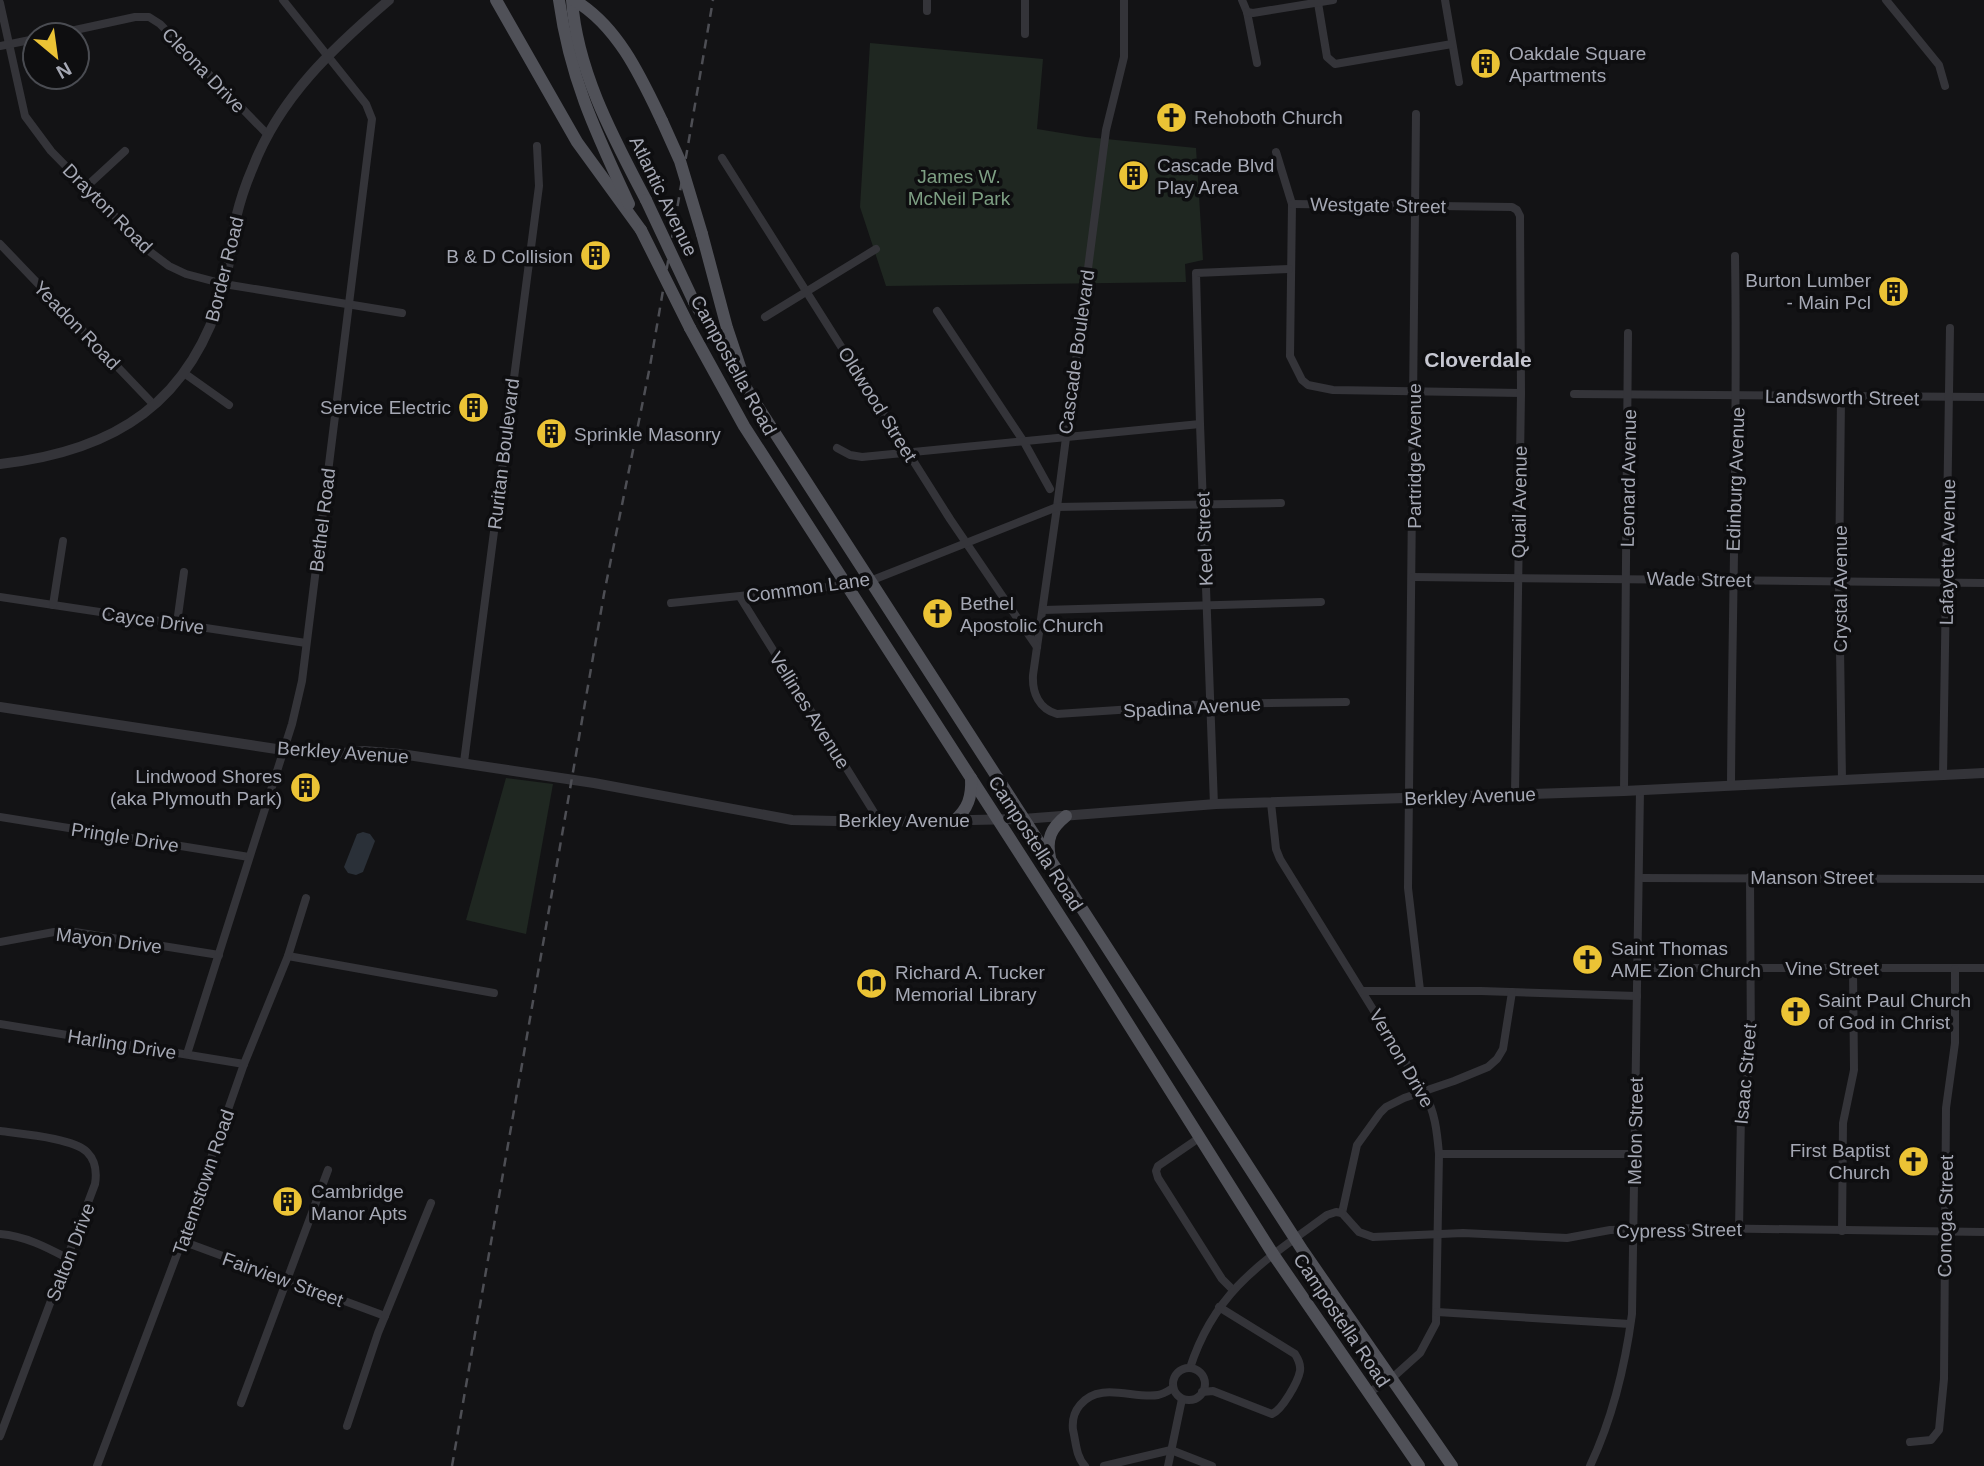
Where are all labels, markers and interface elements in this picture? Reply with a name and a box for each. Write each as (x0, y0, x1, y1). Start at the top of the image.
north arrow (21, 21, 91, 91)
street label: Cleona Drive (158, 24, 249, 117)
place label: Oakdale Square Apartments (1509, 43, 1646, 86)
building icon: Oakdale Square Apartments (1469, 47, 1503, 81)
text: N (53, 58, 75, 83)
church icon: Rehoboth Church (1154, 100, 1188, 134)
place label: Rehoboth Church (1194, 107, 1343, 128)
street label: Atlantic Avenue (625, 133, 702, 260)
place label: Cascade Blvd Play Area (1157, 155, 1274, 198)
street label: Drayton Road (59, 159, 157, 257)
building icon: Cascade Blvd Play Area (1117, 159, 1151, 193)
park label: James W. McNeil Park (908, 166, 1011, 209)
street label: Westgate Street (1310, 194, 1447, 217)
street label: Border Road (201, 214, 248, 324)
building icon: B & D Collision (579, 239, 613, 273)
place label: B & D Collision (446, 246, 573, 267)
street label: Cascade Boulevard (1055, 269, 1098, 436)
place label: Burton Lumber - Main Pcl (1745, 270, 1872, 313)
building icon: Burton Lumber - Main Pcl (1877, 274, 1911, 308)
street label: Yeadon Road (29, 277, 124, 374)
street label: Campostella Road (686, 292, 781, 439)
street label: Oldwood Street (834, 343, 922, 466)
district label: Cloverdale (1424, 348, 1532, 371)
street label: Ruritan Boulevard (484, 377, 523, 531)
street label: Partridge Avenue (1404, 383, 1425, 529)
street label: Landsworth Street (1765, 386, 1920, 409)
building icon: Service Electric (457, 390, 491, 424)
place label: Service Electric (320, 397, 451, 418)
street label: Edinburg Avenue (1722, 406, 1749, 552)
street label: Leonard Avenue (1617, 409, 1640, 547)
building icon: Sprinkle Masonry (534, 417, 568, 451)
place label: Sprinkle Masonry (574, 424, 721, 445)
street label: Quail Avenue (1508, 445, 1531, 559)
street label: Bethel Road (306, 467, 339, 573)
street label: Lafayette Avenue (1936, 479, 1959, 625)
street label: Keel Street (1192, 491, 1217, 586)
street label: Crystal Avenue (1830, 525, 1851, 653)
street label: Common Lane (745, 568, 871, 607)
street label: Wade Street (1646, 568, 1752, 591)
place label: Bethel Apostolic Church (960, 593, 1104, 636)
church icon: Bethel Apostolic Church (920, 597, 954, 631)
street label: Cayce Drive (100, 603, 206, 638)
street label: Vellines Avenue (765, 648, 854, 773)
street label: Spadina Avenue (1123, 693, 1262, 722)
street label: Berkley Avenue (277, 737, 409, 768)
place label: Lindwood Shores (aka Plymouth Park) (110, 766, 282, 809)
building icon: Lindwood Shores (aka Plymouth Park) (288, 770, 322, 804)
street label: Campostella Road (984, 772, 1087, 915)
street label: Berkley Avenue (1404, 784, 1536, 809)
street label: Berkley Avenue (838, 810, 970, 831)
street label: Pringle Drive (70, 819, 180, 856)
street label: Manson Street (1750, 867, 1874, 888)
street label: Mayon Drive (55, 924, 163, 957)
place label: Saint Thomas AME Zion Church (1611, 938, 1761, 981)
church icon: Saint Thomas AME Zion Church (1571, 942, 1605, 976)
street label: Vine Street (1785, 958, 1880, 979)
place label: Richard A. Tucker Memorial Library (895, 962, 1046, 1005)
library icon: Richard A. Tucker Memorial Library (855, 966, 889, 1000)
place label: Saint Paul Church of God in Christ (1818, 990, 1971, 1033)
church icon: Saint Paul Church of God in Christ (1778, 994, 1812, 1028)
street label: Vernon Drive (1365, 1005, 1438, 1111)
street label: Isaac Street (1731, 1022, 1760, 1125)
street label: Harling Drive (66, 1026, 178, 1063)
street label: Melon Street (1624, 1076, 1647, 1185)
street label: Tatemstown Road (169, 1107, 238, 1257)
place label: First Baptist Church (1790, 1140, 1891, 1183)
church icon: First Baptist Church (1896, 1144, 1930, 1178)
street label: Conoga Street (1934, 1154, 1957, 1277)
place label: Cambridge Manor Apts (311, 1181, 407, 1224)
building icon: Cambridge Manor Apts (271, 1185, 305, 1219)
street label: Salton Drive (42, 1200, 99, 1304)
street label: Cypress Street (1616, 1219, 1743, 1242)
street label: Fairview Street (220, 1248, 347, 1311)
street label: Campostella Road (1289, 1250, 1394, 1391)

